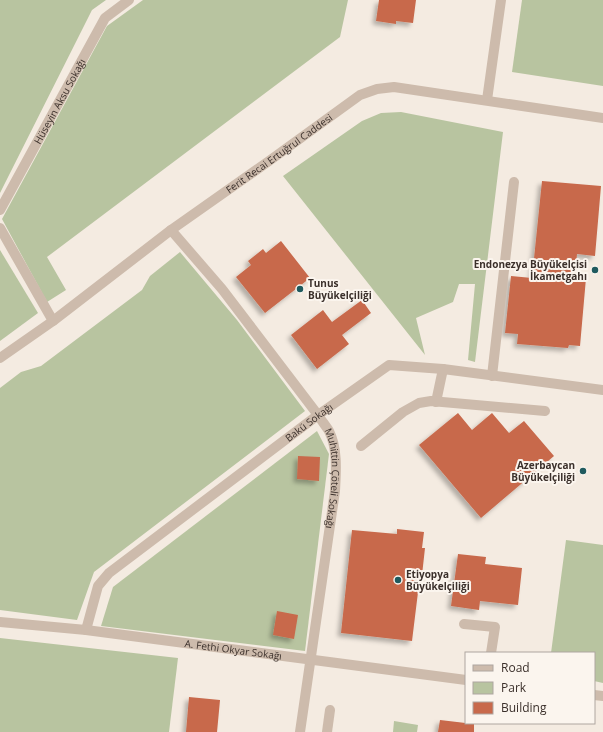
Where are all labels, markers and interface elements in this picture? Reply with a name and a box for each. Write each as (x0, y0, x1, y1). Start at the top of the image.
street label: Hüseyin Aksu Sokağı (30, 56, 89, 147)
street label: Ferit Recai Ertuğrul Caddesi (223, 110, 335, 196)
place label: Endonezya Büyükelçisi İkametgahı (474, 257, 587, 283)
marker: Endonezya Büyükelçisi İkametgahı (590, 265, 600, 275)
place label: Tunus Büyükelçiliği (308, 276, 372, 302)
marker: Tunus Büyükelçiliği (295, 284, 305, 294)
street label: Bakü Sokağı (282, 400, 336, 445)
street label: Muhittin Çöteli Sokağı (322, 426, 343, 530)
place label: Azerbaycan Büyükelçiliği (511, 458, 575, 484)
marker: Azerbaycan Büyükelçiliği (578, 466, 588, 476)
place label: Etiyopya Büyükelçiliği (406, 567, 470, 593)
marker: Etiyopya Büyükelçiliği (393, 575, 403, 585)
street label: A. Fethi Okyar Sokağı (184, 636, 283, 663)
legend (465, 652, 595, 724)
text: Road (501, 659, 530, 676)
text: Park (501, 679, 527, 696)
text: Building (501, 699, 547, 716)

